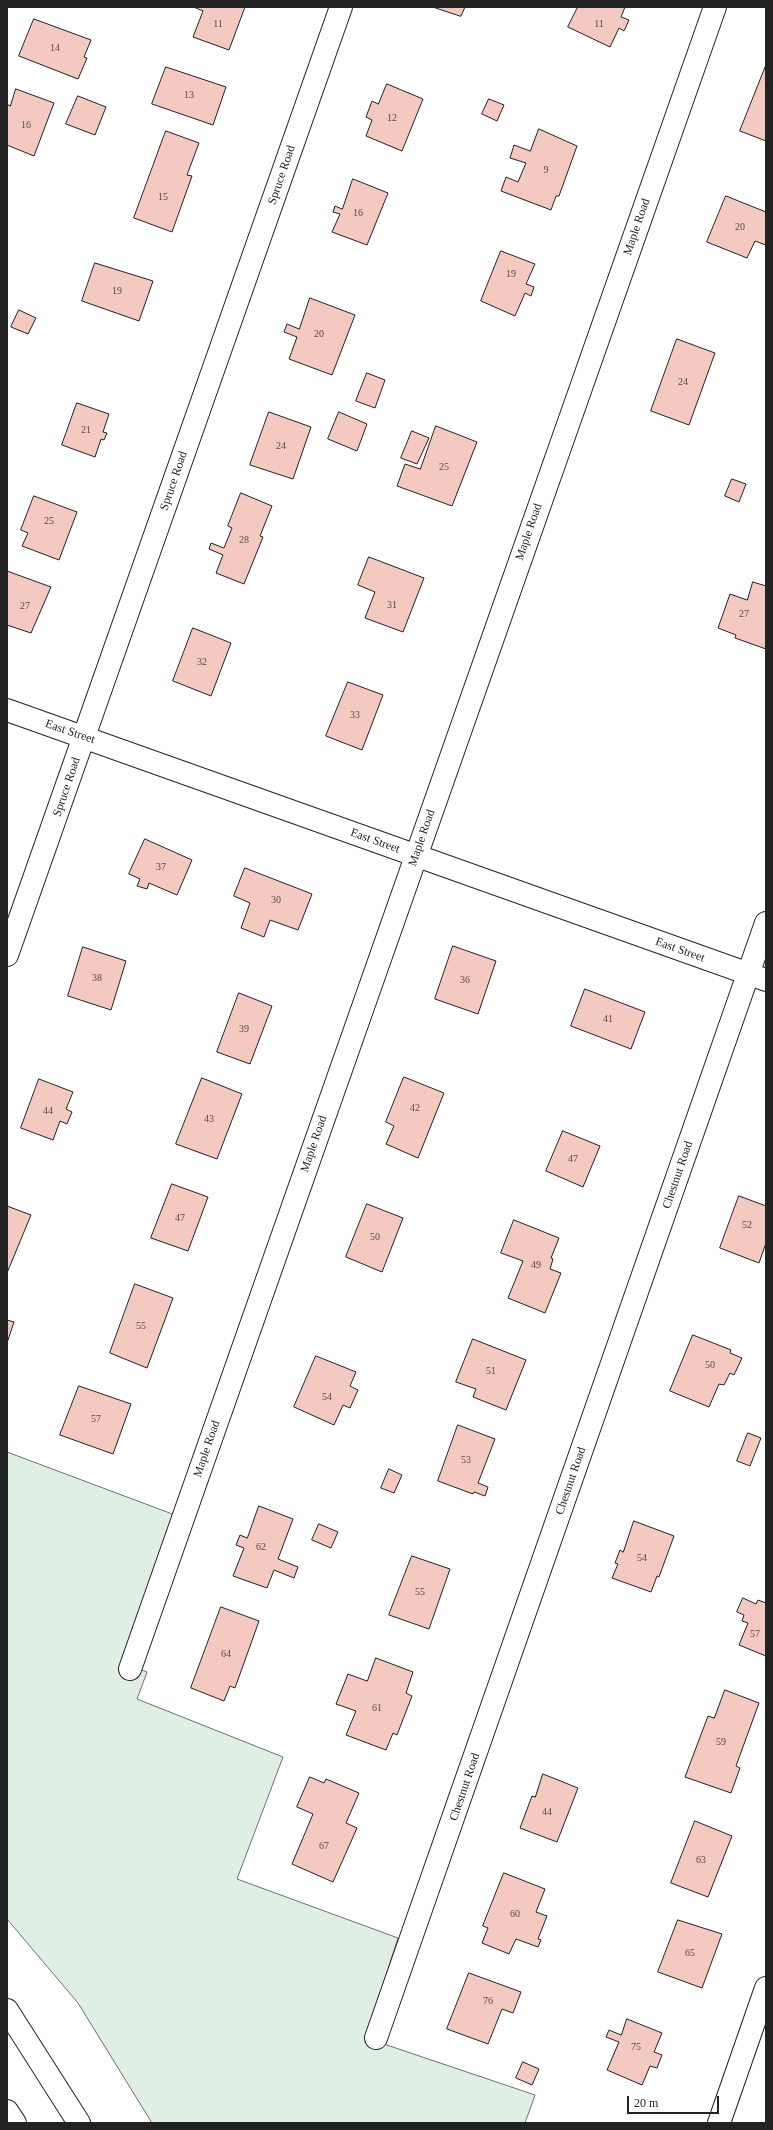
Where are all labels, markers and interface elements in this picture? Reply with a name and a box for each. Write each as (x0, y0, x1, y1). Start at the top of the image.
house number: 11 (213, 18, 223, 30)
house number: 11 (594, 18, 604, 30)
house number: 14 (50, 42, 60, 54)
house number: 13 (184, 89, 194, 101)
house number: 12 (387, 112, 397, 124)
house number: 16 (21, 119, 31, 131)
street label: Spruce Road (265, 144, 299, 206)
house number: 9 (544, 164, 548, 176)
house number: 15 (158, 191, 168, 203)
street label: Maple Road (621, 197, 653, 257)
house number: 16 (353, 207, 363, 219)
house number: 20 (735, 221, 745, 233)
house number: 19 (506, 268, 516, 280)
house number: 19 (112, 285, 122, 297)
house number: 20 (314, 328, 324, 340)
house number: 24 (678, 376, 688, 388)
house number: 21 (81, 424, 91, 436)
house number: 24 (276, 440, 286, 452)
street label: Spruce Road (157, 450, 191, 512)
house number: 25 (439, 461, 449, 473)
street label: Maple Road (513, 502, 545, 562)
house number: 25 (44, 515, 54, 527)
house number: 28 (239, 534, 249, 546)
house number: 31 (387, 599, 397, 611)
house number: 27 (20, 600, 30, 612)
house number: 27 (739, 608, 749, 620)
house number: 32 (197, 656, 207, 668)
house number: 33 (350, 709, 360, 721)
street label: East Street (43, 717, 97, 747)
street label: Spruce Road (50, 756, 84, 818)
street label: Maple Road (406, 808, 438, 868)
street label: East Street (348, 825, 402, 857)
house number: 37 (156, 861, 166, 873)
house number: 30 (271, 894, 281, 906)
street label: East Street (653, 934, 707, 966)
house number: 38 (92, 972, 102, 984)
house number: 36 (460, 974, 470, 986)
house number: 41 (603, 1013, 613, 1025)
house number: 39 (239, 1023, 249, 1035)
house number: 42 (410, 1102, 420, 1114)
house number: 44 (43, 1105, 53, 1117)
house number: 43 (204, 1113, 214, 1125)
street label: Maple Road (298, 1114, 330, 1174)
street label: Chestnut Road (660, 1139, 696, 1211)
house number: 47 (568, 1153, 578, 1165)
house number: 47 (175, 1212, 185, 1224)
house number: 52 (742, 1219, 752, 1231)
house number: 50 (370, 1231, 380, 1243)
house number: 49 (531, 1259, 541, 1271)
house number: 55 (136, 1320, 146, 1332)
house number: 50 (705, 1359, 715, 1371)
house number: 51 (486, 1365, 496, 1377)
house number: 54 (322, 1391, 332, 1403)
house number: 57 (91, 1413, 101, 1425)
street label: Maple Road (191, 1419, 223, 1479)
street label: Chestnut Road (553, 1445, 589, 1517)
house number: 53 (461, 1454, 471, 1466)
house number: 62 (256, 1541, 266, 1553)
house number: 54 (637, 1552, 647, 1564)
house number: 55 (415, 1586, 425, 1598)
house number: 57 (750, 1628, 760, 1640)
house number: 64 (221, 1648, 231, 1660)
house number: 61 (372, 1702, 382, 1714)
house number: 59 (716, 1736, 726, 1748)
street label: Chestnut Road (447, 1751, 483, 1823)
house number: 44 (542, 1806, 552, 1818)
house number: 67 (319, 1840, 329, 1852)
house number: 63 (696, 1854, 706, 1866)
house number: 60 (510, 1908, 520, 1920)
house number: 65 (685, 1947, 695, 1959)
house number: 76 (483, 1995, 493, 2007)
house number: 75 (631, 2041, 641, 2053)
scale bar (629, 2088, 721, 2114)
text: 20 m (634, 2096, 658, 2110)

